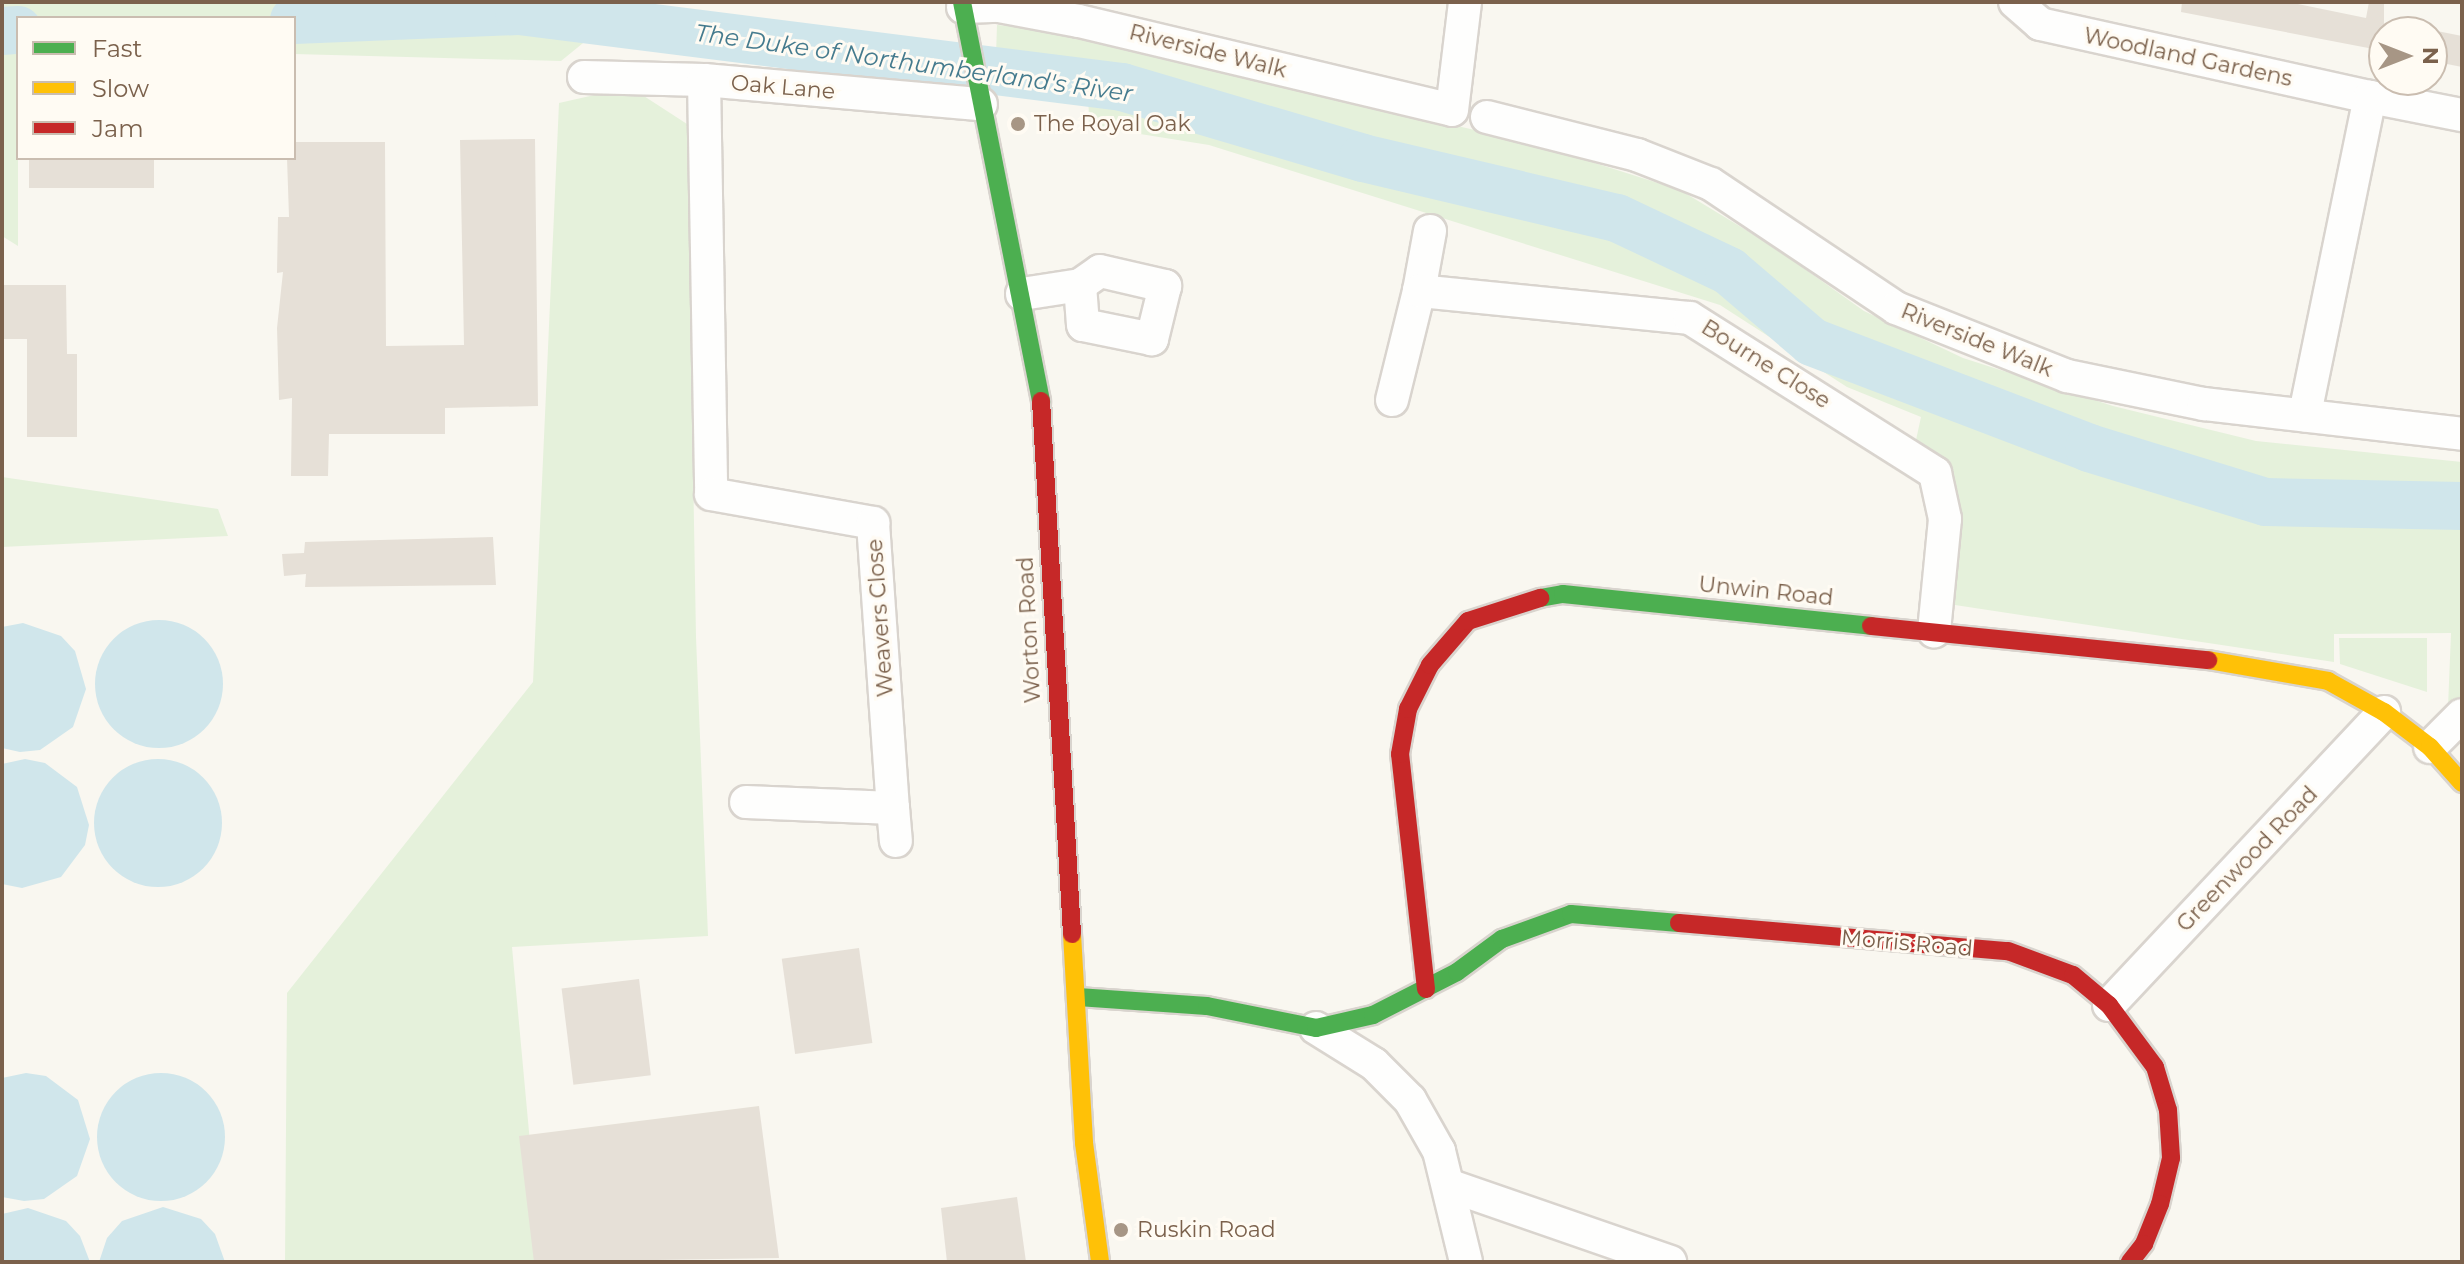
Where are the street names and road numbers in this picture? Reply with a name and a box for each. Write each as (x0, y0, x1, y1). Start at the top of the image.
street label: Riverside Walk (1127, 19, 1289, 83)
street label: Woodland Gardens (2081, 22, 2295, 92)
street label: Oak Lane (730, 69, 836, 105)
street label: Riverside Walk (1897, 298, 2057, 382)
street label: Bourne Close (1697, 314, 1835, 414)
street label: Weavers Close (861, 538, 899, 698)
street label: Worton Road (1012, 556, 1046, 704)
street label: Unwin Road (1697, 571, 1835, 611)
street label: Greenwood Road (2171, 781, 2323, 937)
street label: Morris Road (1840, 924, 1974, 962)

